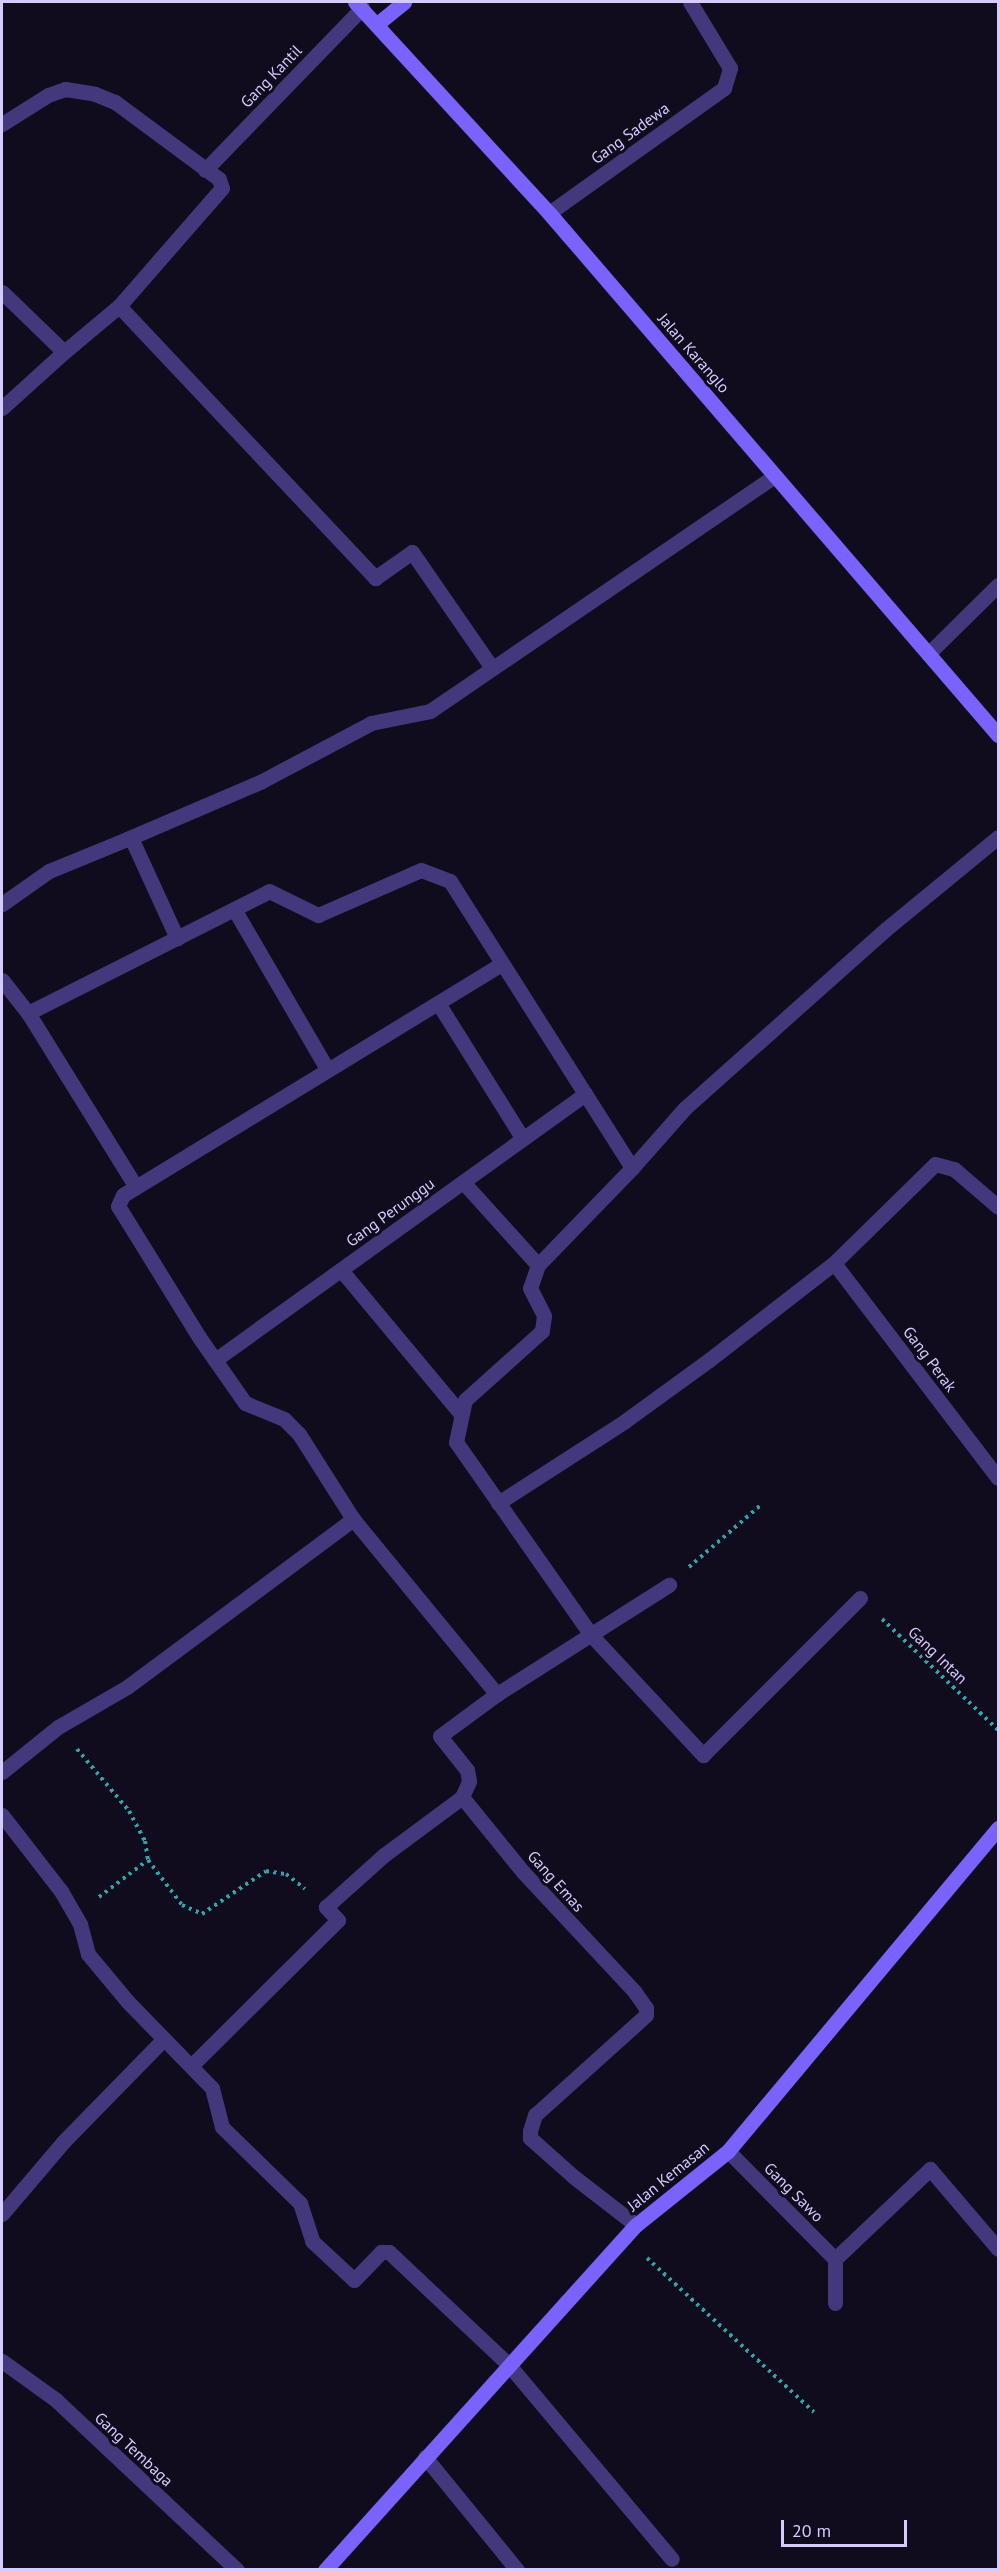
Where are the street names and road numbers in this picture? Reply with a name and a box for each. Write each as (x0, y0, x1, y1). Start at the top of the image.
street label: Gang Kantil (236, 41, 306, 111)
street label: Gang Sadewa (587, 98, 673, 168)
street label: Jalan Karanglo (654, 309, 734, 397)
street label: Gang Perunggu (342, 1174, 438, 1250)
street label: Gang Perak (899, 1323, 961, 1395)
street label: Gang Intan (904, 1622, 972, 1688)
street label: Gang Emas (524, 1846, 588, 1916)
street label: Jalan Kemasan (623, 2137, 713, 2215)
street label: Gang Sawo (760, 2158, 828, 2226)
street label: Gang Tembaga (91, 2408, 177, 2490)

